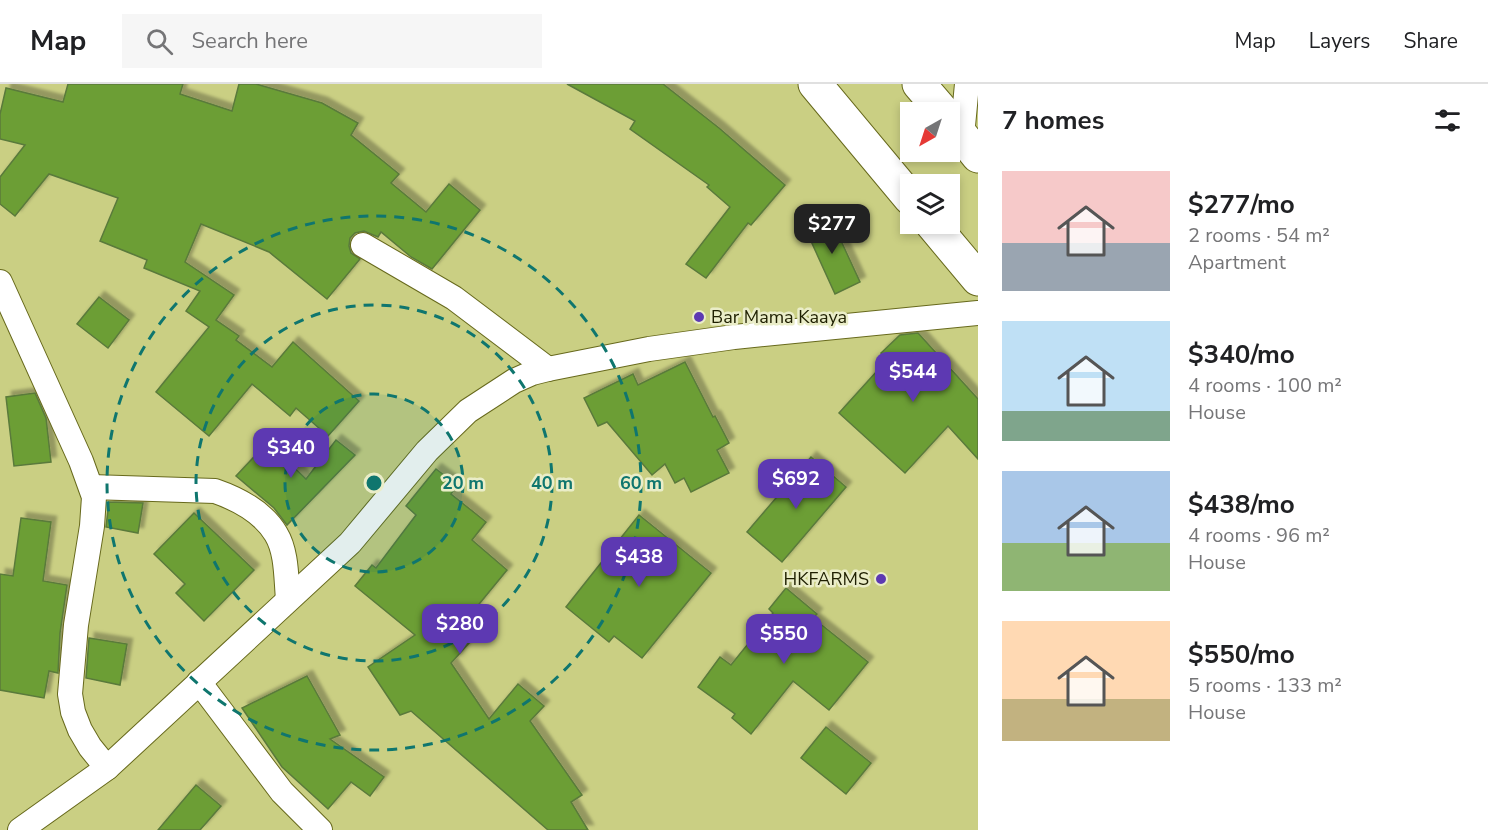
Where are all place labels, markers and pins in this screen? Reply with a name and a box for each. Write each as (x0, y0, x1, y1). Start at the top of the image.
pin: $277 (796, 204, 868, 255)
place label: Bar Mama Kaaya (711, 305, 847, 329)
marker: Bar Mama Kaaya (692, 310, 706, 324)
pin: $544 (877, 352, 949, 403)
pin: $340 (255, 428, 327, 479)
pin: $692 (760, 459, 832, 510)
centre of rings (364, 473, 384, 493)
pin: $438 (603, 537, 675, 588)
place label: HKFARMS (784, 567, 869, 591)
marker: HKFARMS (874, 572, 888, 586)
pin: $280 (424, 604, 496, 655)
pin: $550 (748, 614, 820, 665)

